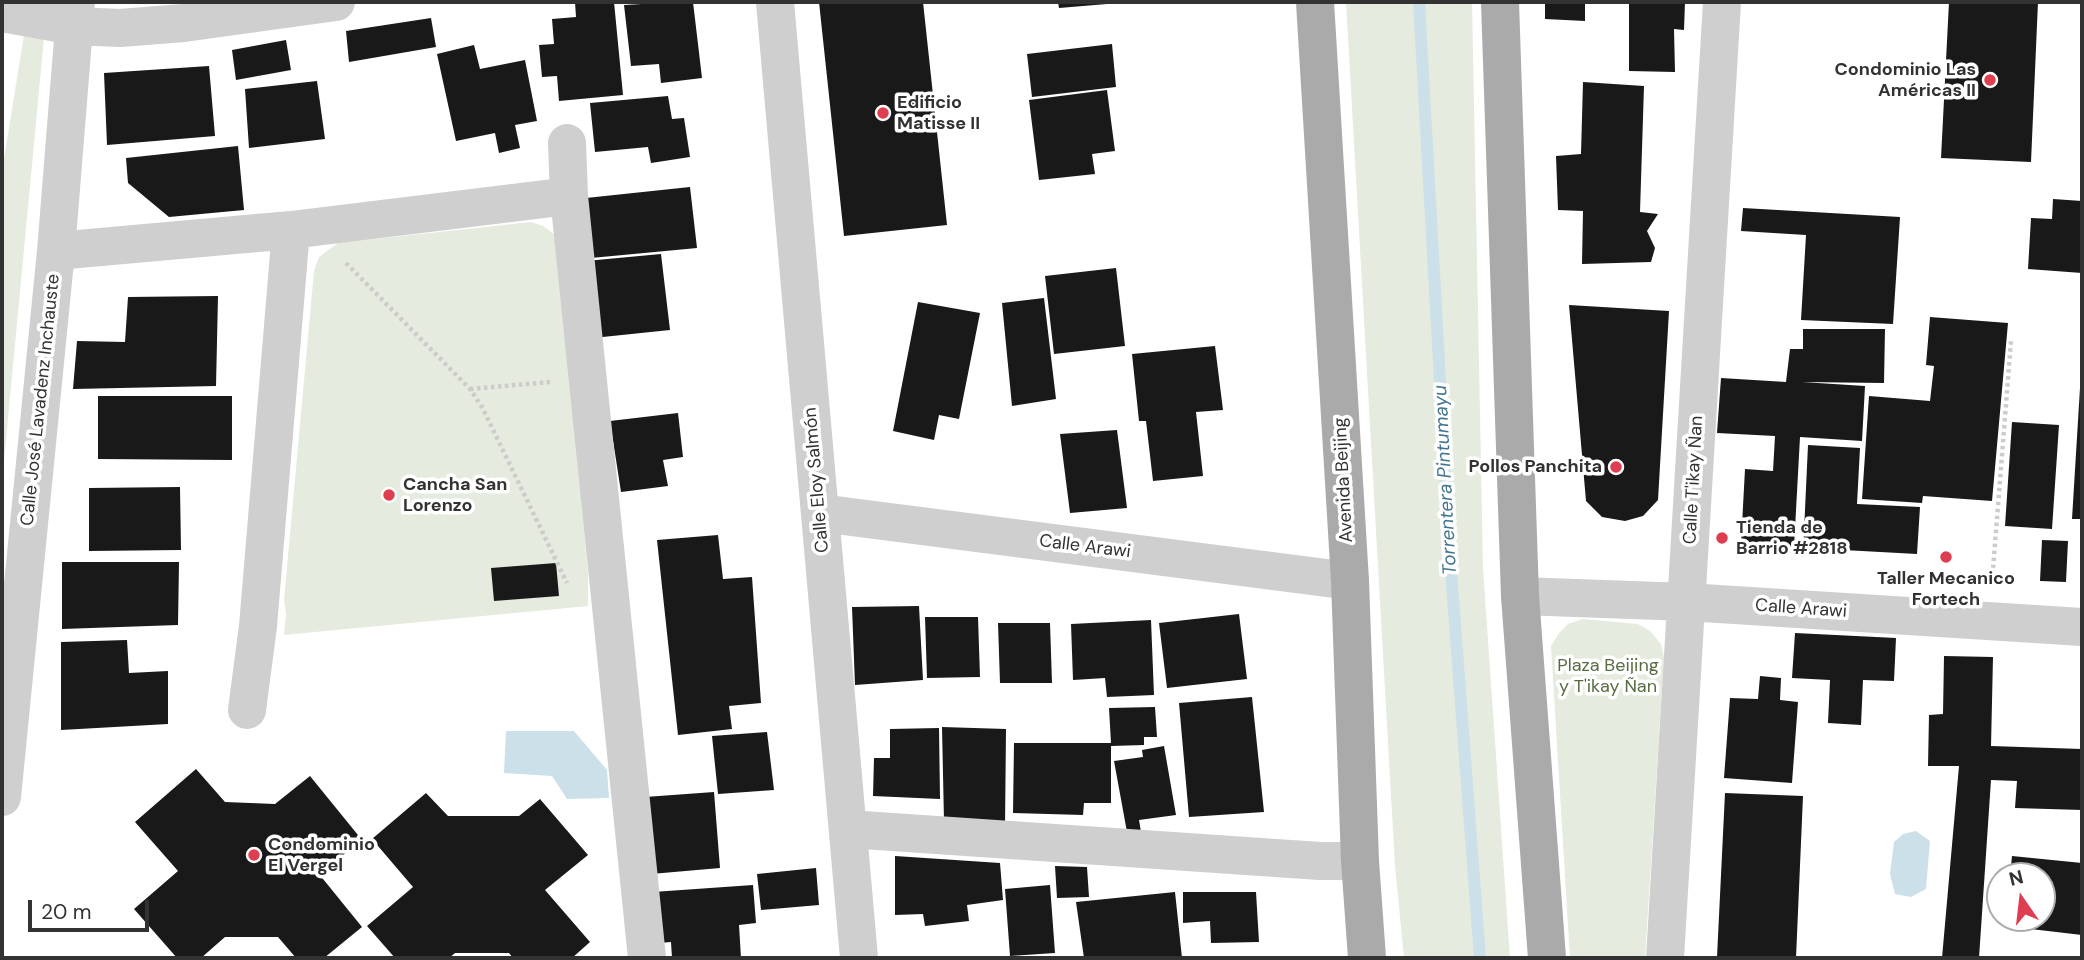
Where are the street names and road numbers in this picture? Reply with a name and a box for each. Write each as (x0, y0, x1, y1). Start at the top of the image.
street label: Calle José Lavadenz Inchauste (17, 273, 65, 527)
street label: Calle Eloy Salmón (800, 406, 834, 554)
street label: Calle T'ikay Ñan (1680, 415, 1708, 545)
street label: Avenida Beijing (1330, 417, 1358, 543)
street label: Calle Arawi (1038, 531, 1132, 563)
street label: Calle Arawi (1754, 595, 1848, 623)

